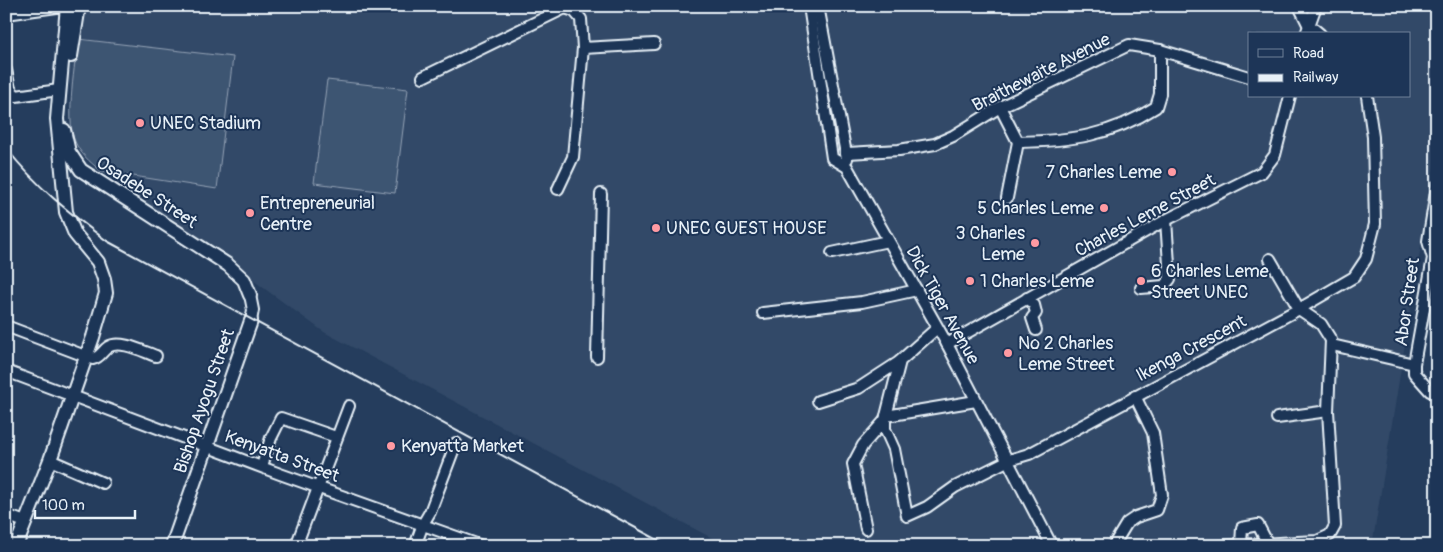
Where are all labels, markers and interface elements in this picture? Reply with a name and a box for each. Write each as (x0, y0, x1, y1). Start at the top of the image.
street label: Braithewaite Avenue (968, 28, 1114, 117)
legend (1248, 32, 1410, 98)
text: Road (1293, 44, 1324, 63)
text: Railway (1293, 68, 1339, 87)
place label: UNEC Stadium (150, 112, 261, 135)
marker: UNEC Stadium (134, 117, 146, 129)
street label: Osadebe Street (92, 151, 202, 234)
place label: 7 Charles Leme (1045, 161, 1162, 184)
marker: 7 Charles Leme (1166, 166, 1178, 178)
street label: Charles Leme Street (1071, 168, 1220, 262)
place label: Entrepreneurial Centre (260, 192, 375, 236)
place label: 5 Charles Leme (977, 197, 1094, 220)
marker: 5 Charles Leme (1098, 202, 1110, 214)
marker: Entrepreneurial Centre (244, 207, 256, 219)
place label: UNEC GUEST HOUSE (666, 217, 827, 240)
marker: UNEC GUEST HOUSE (650, 222, 662, 234)
place label: 3 Charles Leme (956, 222, 1025, 266)
marker: 3 Charles Leme (1029, 237, 1041, 249)
street label: Dick Tiger Avenue (901, 242, 985, 369)
street label: Abor Street (1390, 256, 1425, 348)
place label: 6 Charles Leme Street UNEC (1151, 260, 1269, 304)
place label: 1 Charles Leme (980, 270, 1094, 293)
marker: 1 Charles Leme (964, 275, 976, 287)
marker: 6 Charles Leme Street UNEC (1135, 275, 1147, 287)
street label: Ikenga Crescent (1132, 309, 1251, 387)
street label: Bishop Ayogu Street (169, 325, 240, 476)
place label: No 2 Charles Leme Street (1018, 332, 1115, 376)
marker: No 2 Charles Leme Street (1002, 347, 1014, 359)
street label: Kenyatta Street (221, 425, 343, 488)
place label: Kenyatta Market (401, 435, 525, 458)
marker: Kenyatta Market (385, 440, 397, 452)
scale bar (35, 487, 135, 519)
text: 100 m (42, 496, 85, 515)

